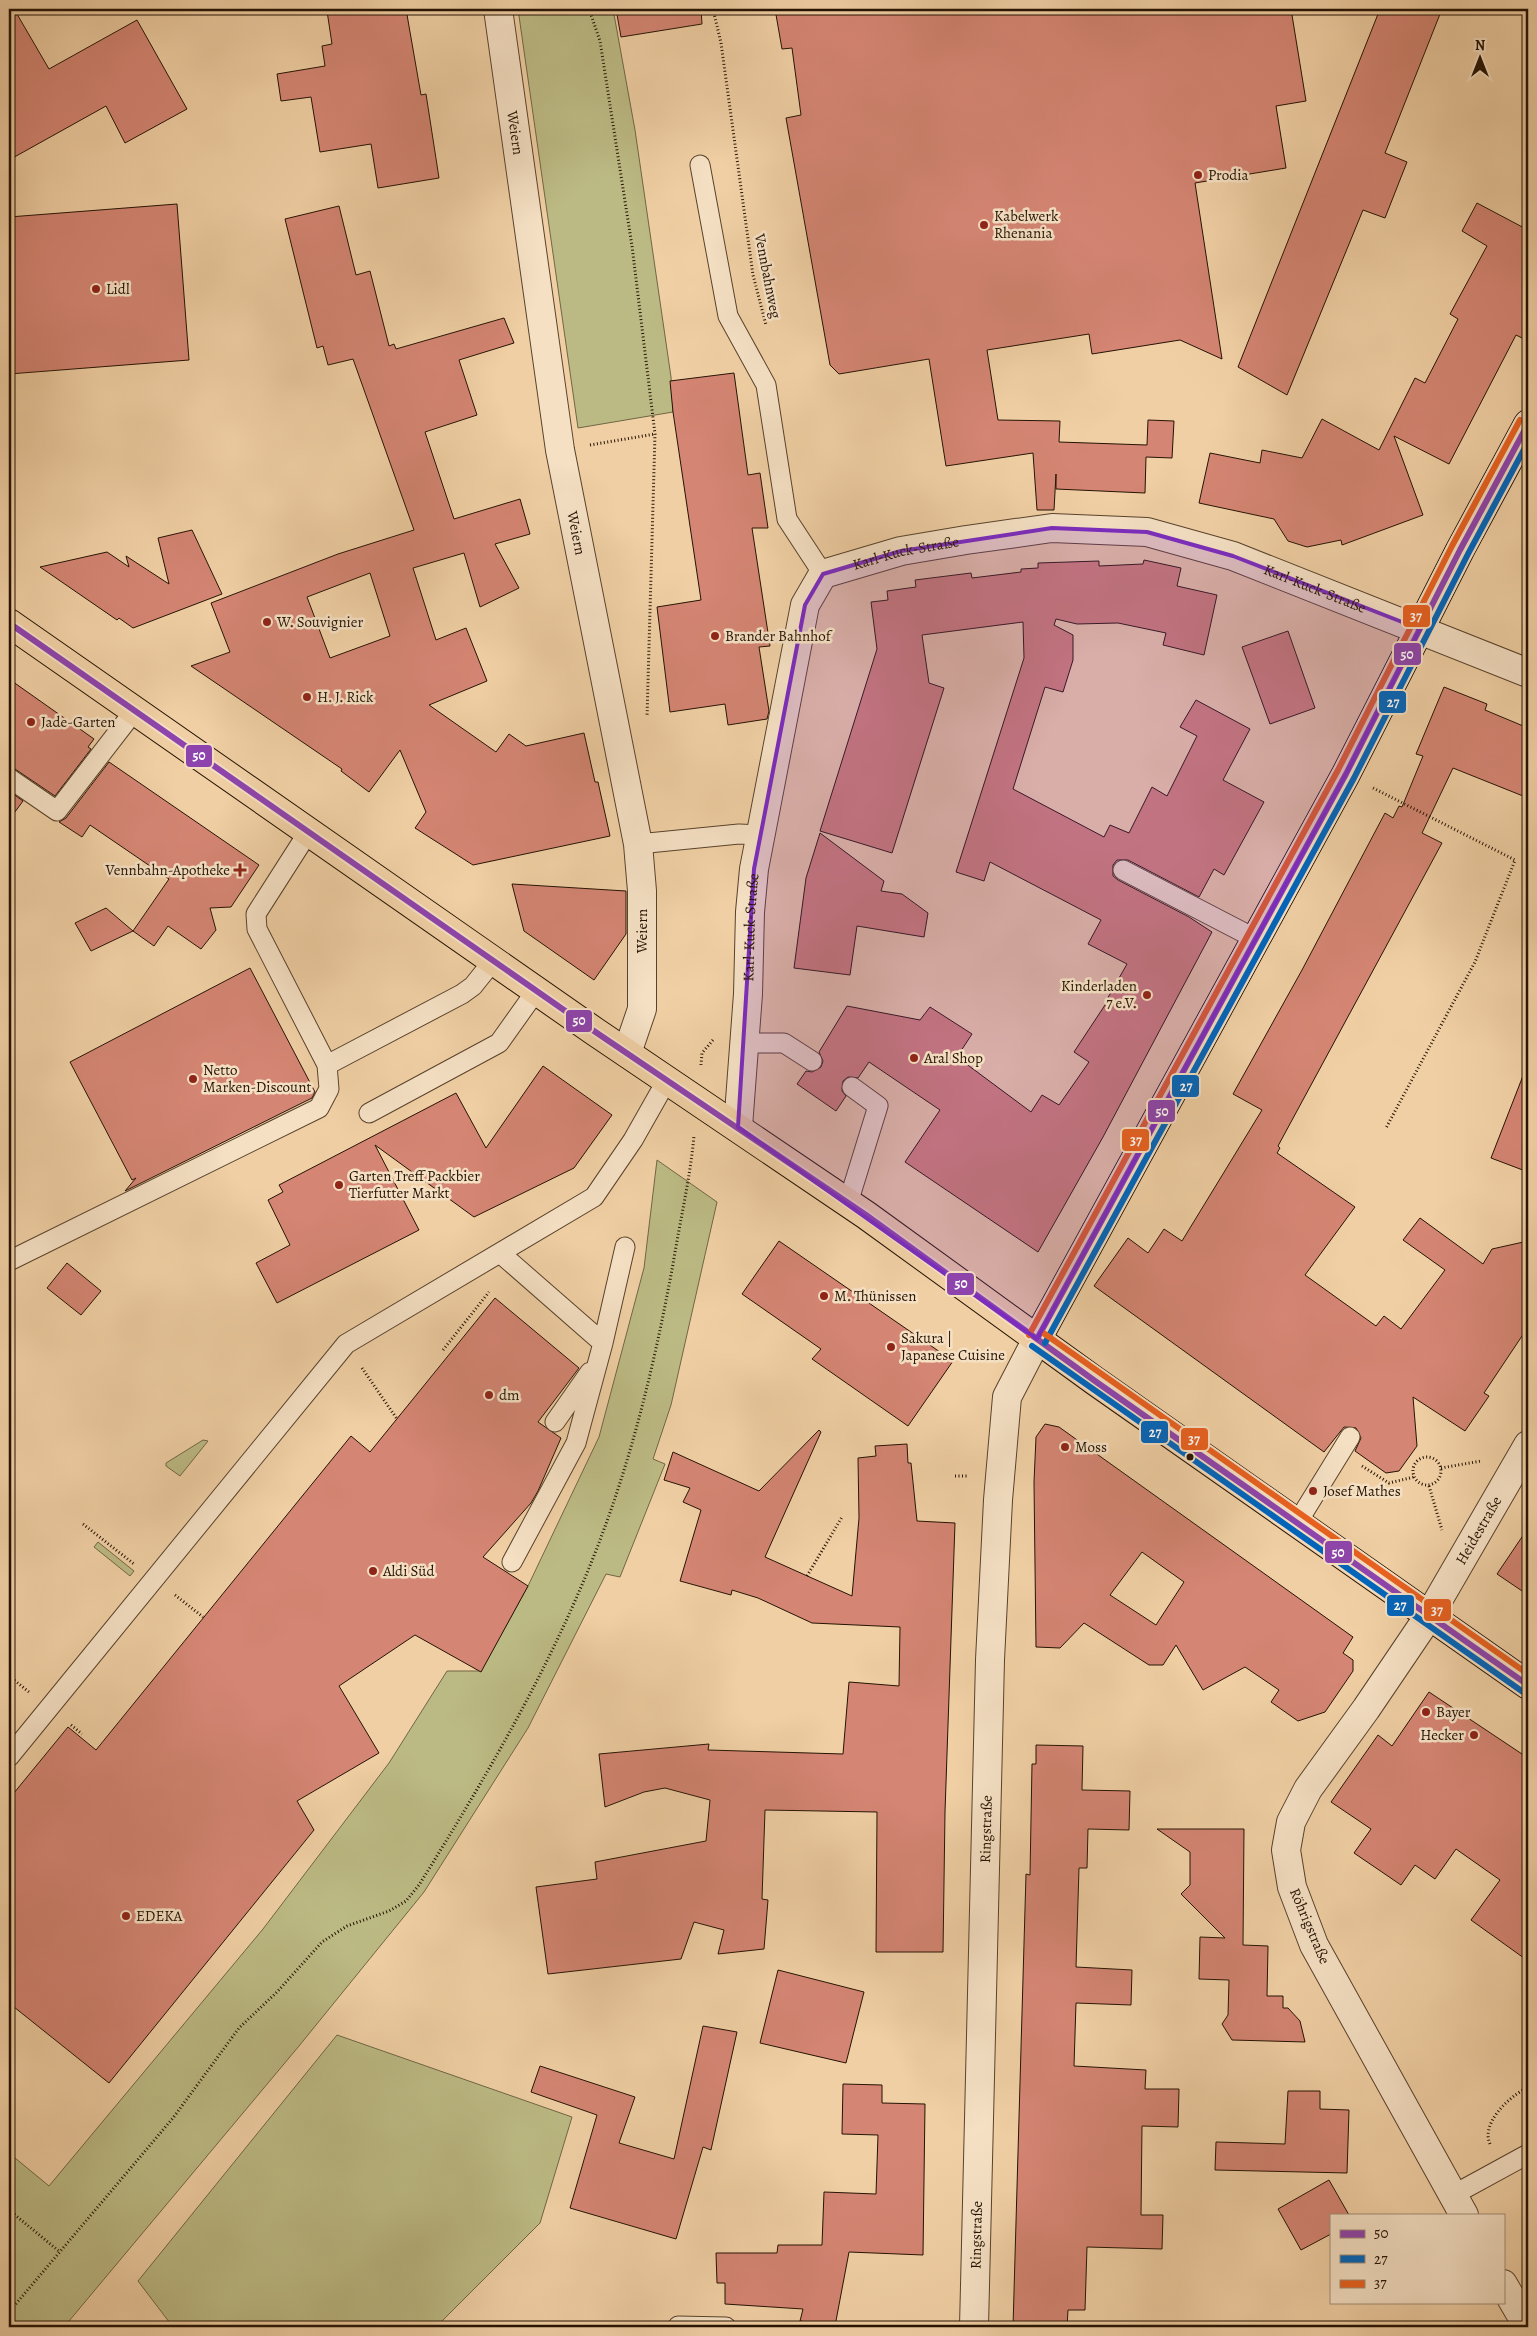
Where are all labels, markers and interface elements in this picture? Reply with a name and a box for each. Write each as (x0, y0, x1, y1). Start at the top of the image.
north arrow (1454, 32, 1504, 82)
text: N (1475, 36, 1485, 55)
street label: Weiern (502, 108, 528, 156)
place label: Prodia (1208, 165, 1248, 185)
marker: Prodia (1192, 169, 1204, 181)
place label: Kabelwerk Rhenania (994, 206, 1059, 243)
marker: Kabelwerk Rhenania (978, 219, 990, 231)
street label: Vennbahnweg (750, 231, 786, 321)
place label: Lidl (106, 279, 130, 299)
marker: Lidl (90, 283, 102, 295)
street label: Weiern (562, 508, 591, 557)
street label: Karl-Kuck-Straße (850, 531, 961, 575)
street label: Karl-Kuck-Straße (1261, 559, 1369, 618)
line badge: 37 (1402, 604, 1431, 628)
text: 37 (1410, 607, 1422, 626)
place label: W. Souvignier (276, 612, 364, 632)
marker: W. Souvignier (261, 616, 273, 628)
place label: Brander Bahnhof (725, 626, 833, 646)
marker: Brander Bahnhof (709, 630, 721, 642)
line badge: 50 (1393, 642, 1422, 666)
text: 50 (1400, 645, 1414, 664)
place label: H. J. Rick (317, 687, 374, 707)
line badge: 27 (1378, 690, 1407, 714)
marker: H. J. Rick (301, 691, 313, 703)
text: 27 (1387, 693, 1399, 712)
place label: Jade-Garten (41, 712, 115, 732)
marker: Jade-Garten (25, 716, 37, 728)
line badge: 50 (185, 744, 213, 768)
text: 50 (192, 746, 206, 765)
place label: Vennbahn-Apotheke (105, 860, 230, 880)
marker: Vennbahn-Apotheke (234, 864, 246, 876)
street label: Karl-Kuck-Straße (738, 872, 764, 982)
street label: Weiern (632, 909, 652, 954)
place label: Kinderladen 7 e.V. (1061, 976, 1137, 1013)
marker: Kinderladen 7 e.V. (1141, 989, 1153, 1001)
line badge: 50 (565, 1009, 593, 1033)
text: 50 (572, 1011, 586, 1030)
place label: Aral Shop (923, 1048, 983, 1068)
marker: Aral Shop (908, 1052, 920, 1064)
place label: Netto Marken-Discount (203, 1060, 311, 1097)
marker: Netto Marken-Discount (187, 1073, 199, 1085)
line badge: 27 (1171, 1074, 1200, 1098)
text: 27 (1180, 1077, 1192, 1096)
line badge: 50 (1147, 1099, 1176, 1123)
text: 50 (1155, 1102, 1169, 1121)
line badge: 37 (1121, 1128, 1150, 1152)
text: 37 (1130, 1131, 1142, 1150)
place label: Garten Treff Packbier Tierfutter Markt (349, 1166, 480, 1203)
marker: Garten Treff Packbier Tierfutter Markt (333, 1179, 345, 1191)
line badge: 50 (946, 1272, 975, 1296)
text: 50 (954, 1274, 968, 1293)
place label: M. Thünissen (834, 1286, 916, 1306)
marker: M. Thünissen (818, 1290, 830, 1302)
place label: Sakura | Japanese Cuisine (901, 1328, 1005, 1365)
marker: Sakura | Japanese Cuisine (885, 1341, 897, 1353)
place label: dm (499, 1385, 520, 1405)
marker: dm (483, 1389, 495, 1401)
line badge: 27 (1140, 1420, 1169, 1444)
text: 27 (1149, 1423, 1161, 1442)
line badge: 37 (1180, 1427, 1209, 1451)
text: 37 (1188, 1430, 1200, 1449)
place label: Moss (1075, 1437, 1107, 1457)
marker: Moss (1059, 1441, 1071, 1453)
unlabelled marker (1185, 1452, 1195, 1462)
place label: Josef Mathes (1323, 1481, 1401, 1501)
marker: Josef Mathes (1307, 1485, 1319, 1497)
street label: Heidestraße (1451, 1492, 1506, 1568)
line badge: 50 (1324, 1540, 1353, 1564)
text: 50 (1331, 1543, 1345, 1562)
place label: Aldi Süd (382, 1561, 435, 1581)
marker: Aldi Süd (367, 1565, 379, 1577)
line badge: 27 (1386, 1594, 1415, 1617)
text: 27 (1394, 1596, 1406, 1615)
line badge: 37 (1423, 1598, 1452, 1622)
text: 37 (1431, 1601, 1443, 1620)
place label: Bayer (1436, 1702, 1471, 1722)
marker: Bayer (1420, 1706, 1432, 1718)
place label: Hecker (1420, 1725, 1464, 1745)
marker: Hecker (1468, 1729, 1480, 1741)
street label: Ringstraße (975, 1795, 997, 1863)
street label: Röhrigstraße (1285, 1885, 1335, 1967)
place label: EDEKA (136, 1906, 182, 1926)
marker: EDEKA (120, 1910, 132, 1922)
street label: Ringstraße (965, 2200, 987, 2269)
legend (1330, 2214, 1504, 2304)
text: 50 (1374, 2223, 1388, 2243)
text: 27 (1374, 2249, 1388, 2269)
text: 37 (1374, 2273, 1387, 2293)

